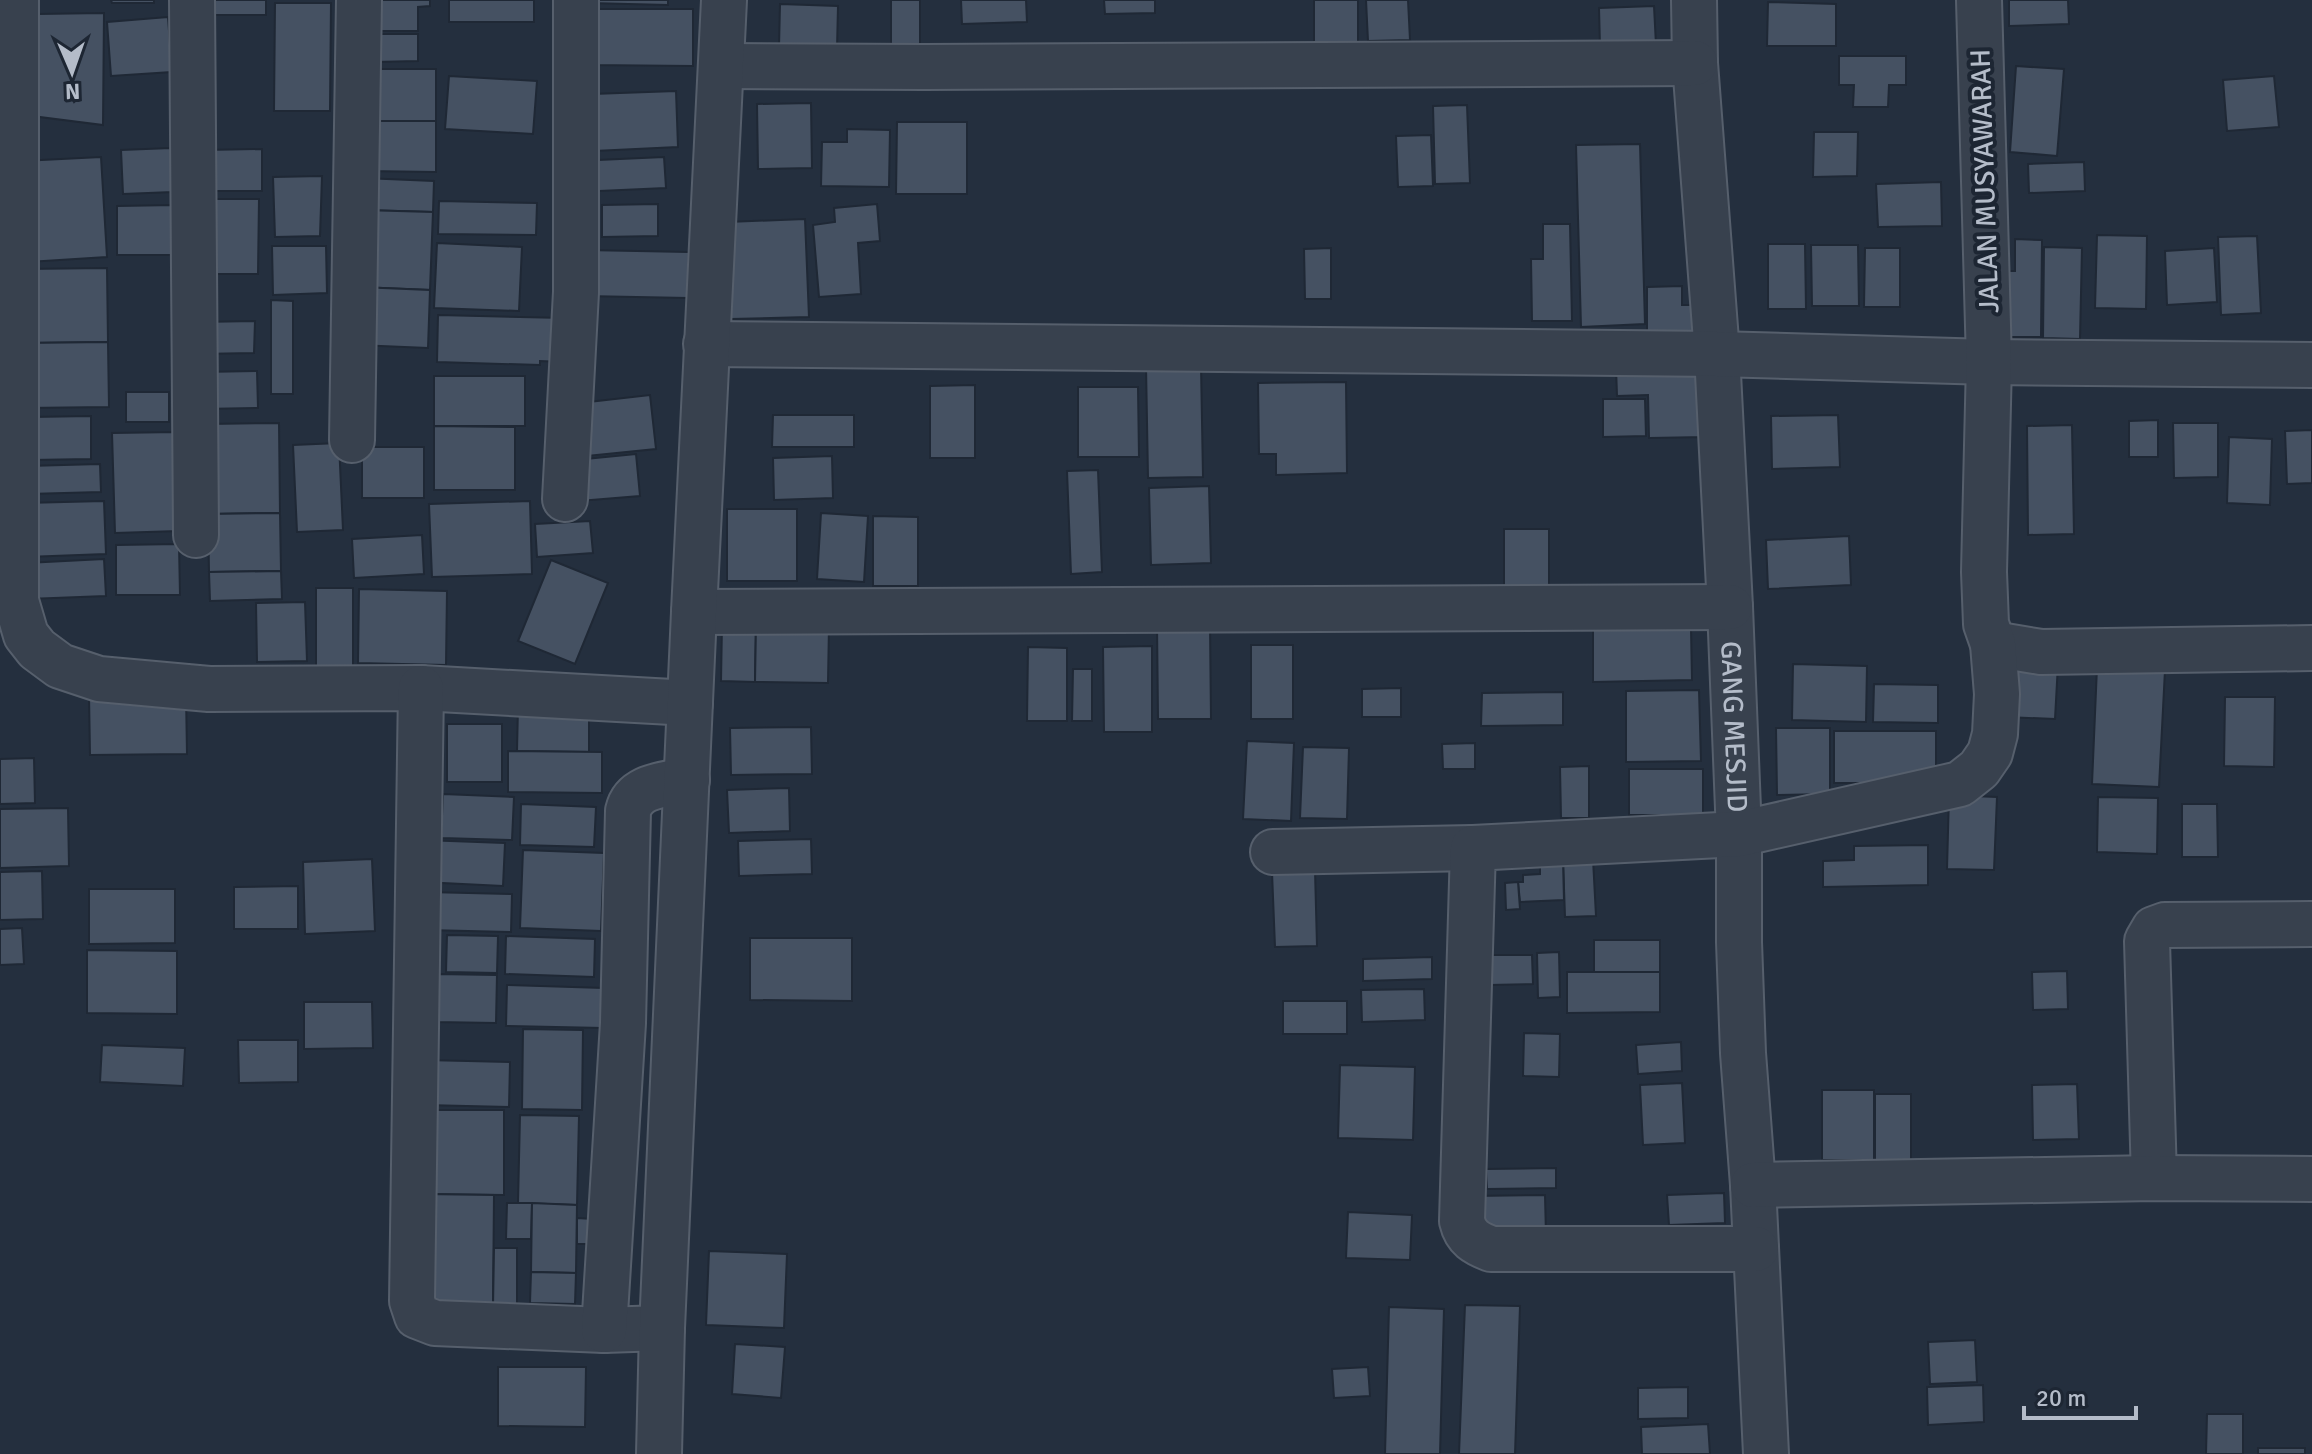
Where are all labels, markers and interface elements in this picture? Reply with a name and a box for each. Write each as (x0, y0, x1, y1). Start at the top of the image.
north arrow (32, 32, 112, 112)
street label: JALAN MUSYAWARAH (1963, 48, 2007, 314)
text: N (65, 78, 81, 105)
street label: GANG MESJID (1713, 640, 1754, 813)
scale bar (2024, 1370, 2136, 1420)
text: 20 m (2036, 1383, 2086, 1413)

